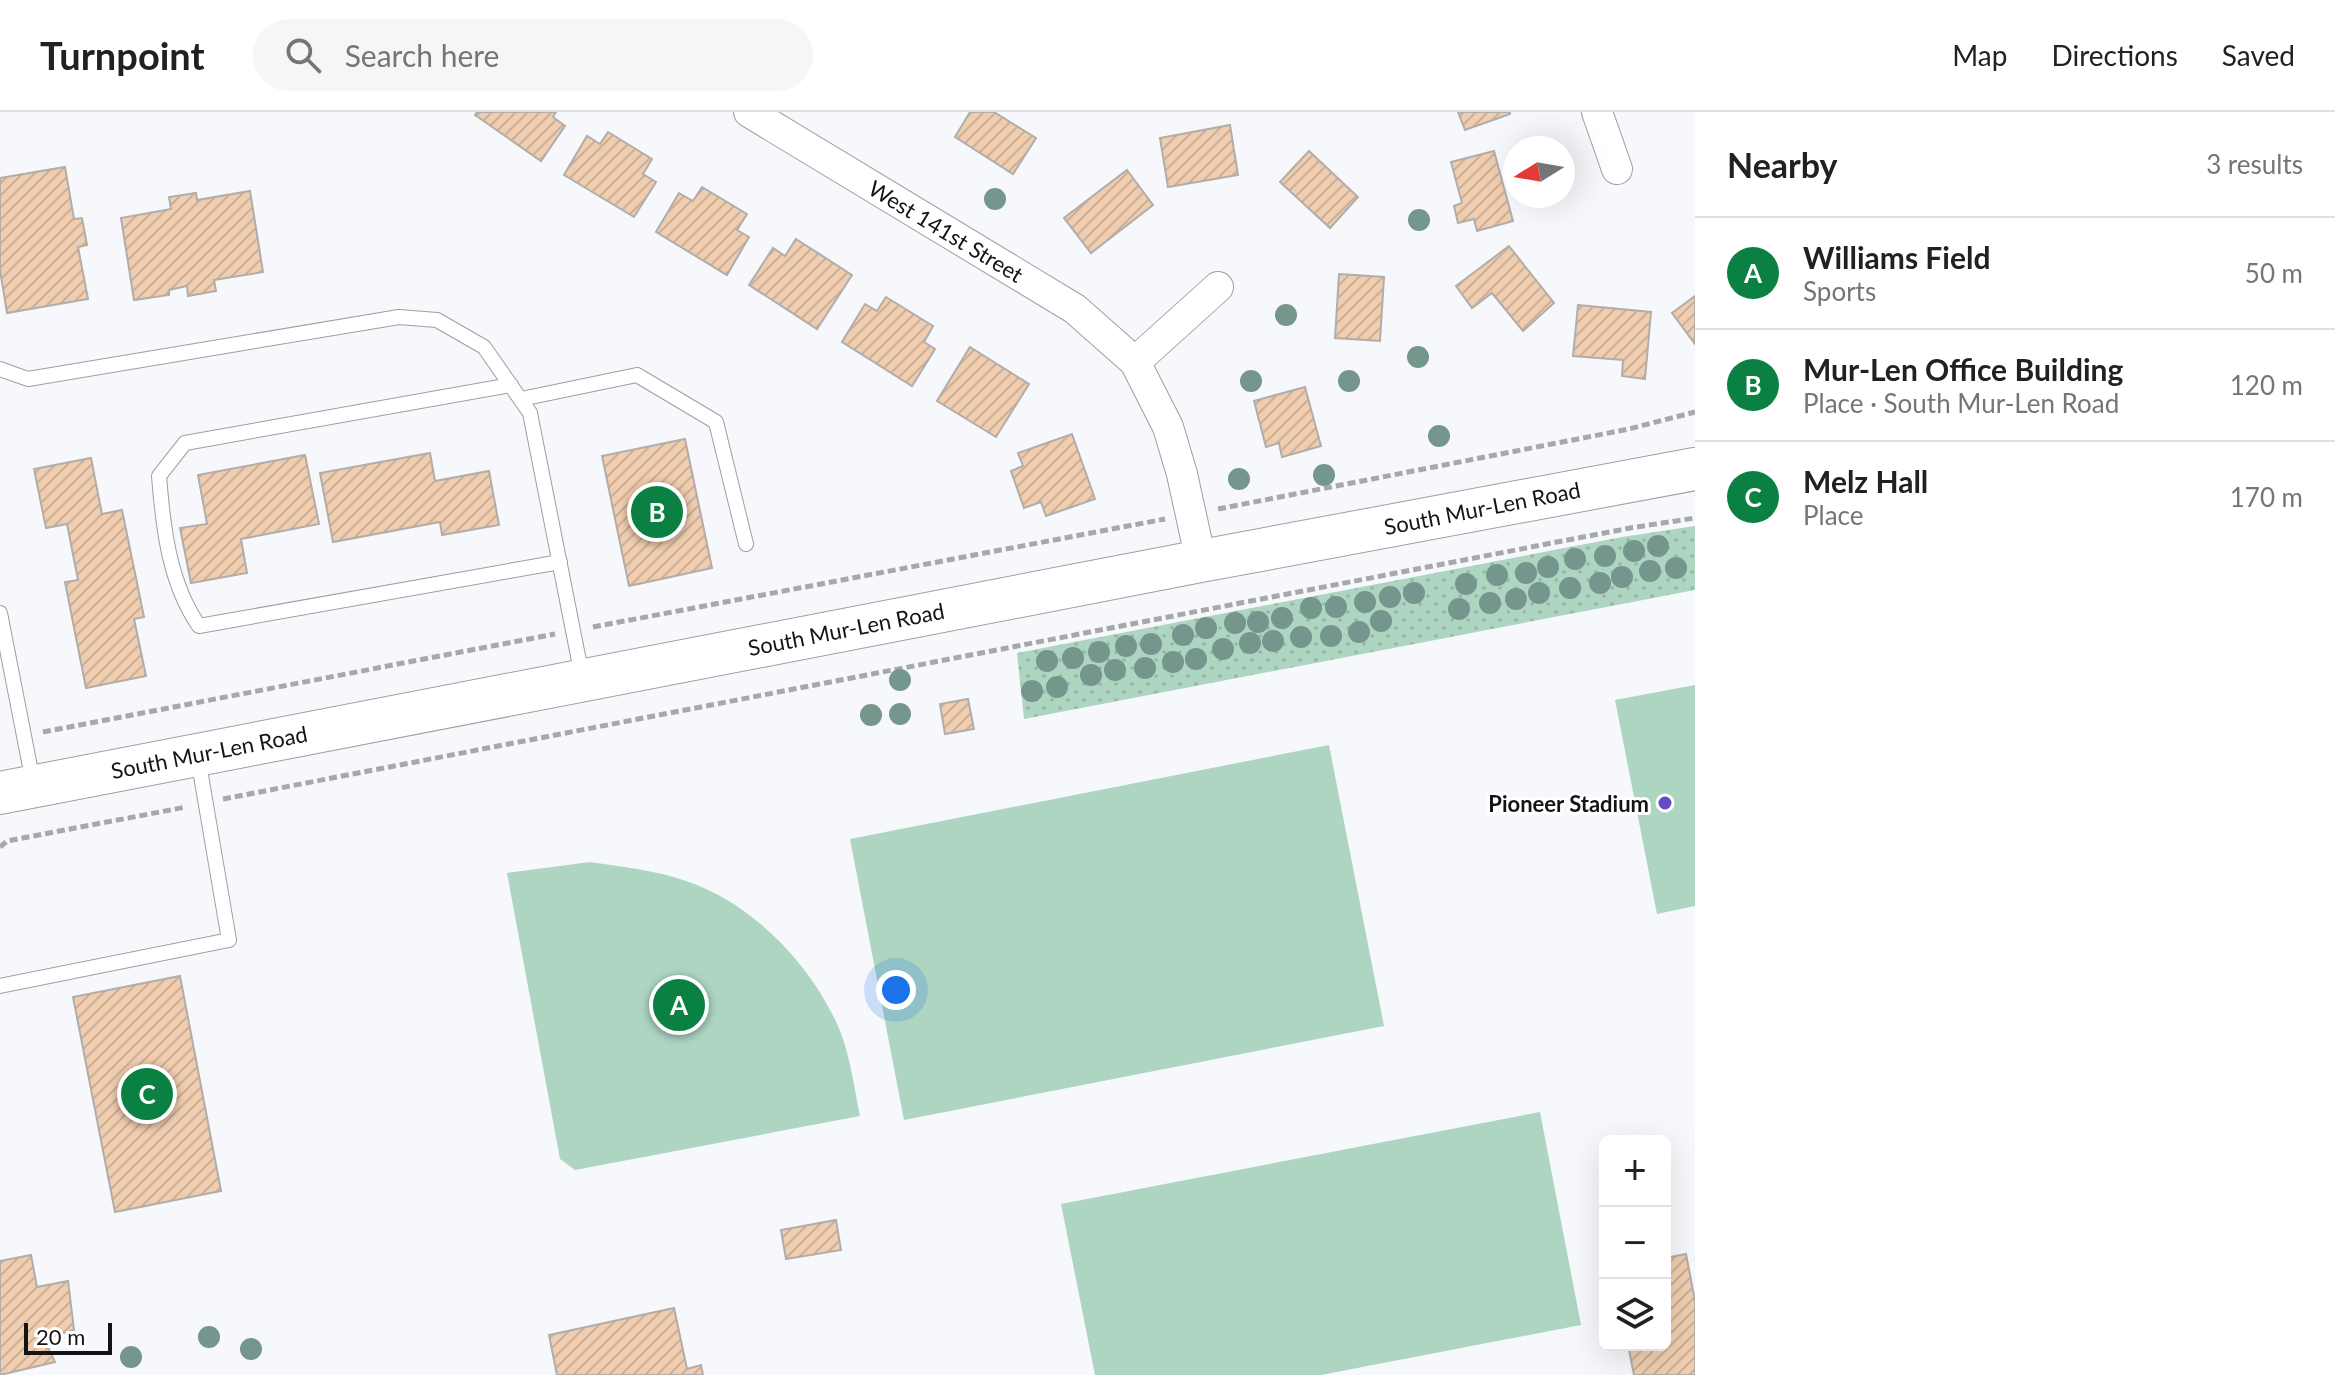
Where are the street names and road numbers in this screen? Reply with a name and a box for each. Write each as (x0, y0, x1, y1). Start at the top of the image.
street label: West 141st Street (864, 174, 1028, 288)
street label: South Mur-Len Road (1382, 476, 1582, 540)
street label: South Mur-Len Road (746, 597, 946, 661)
street label: South Mur-Len Road (109, 720, 309, 784)

